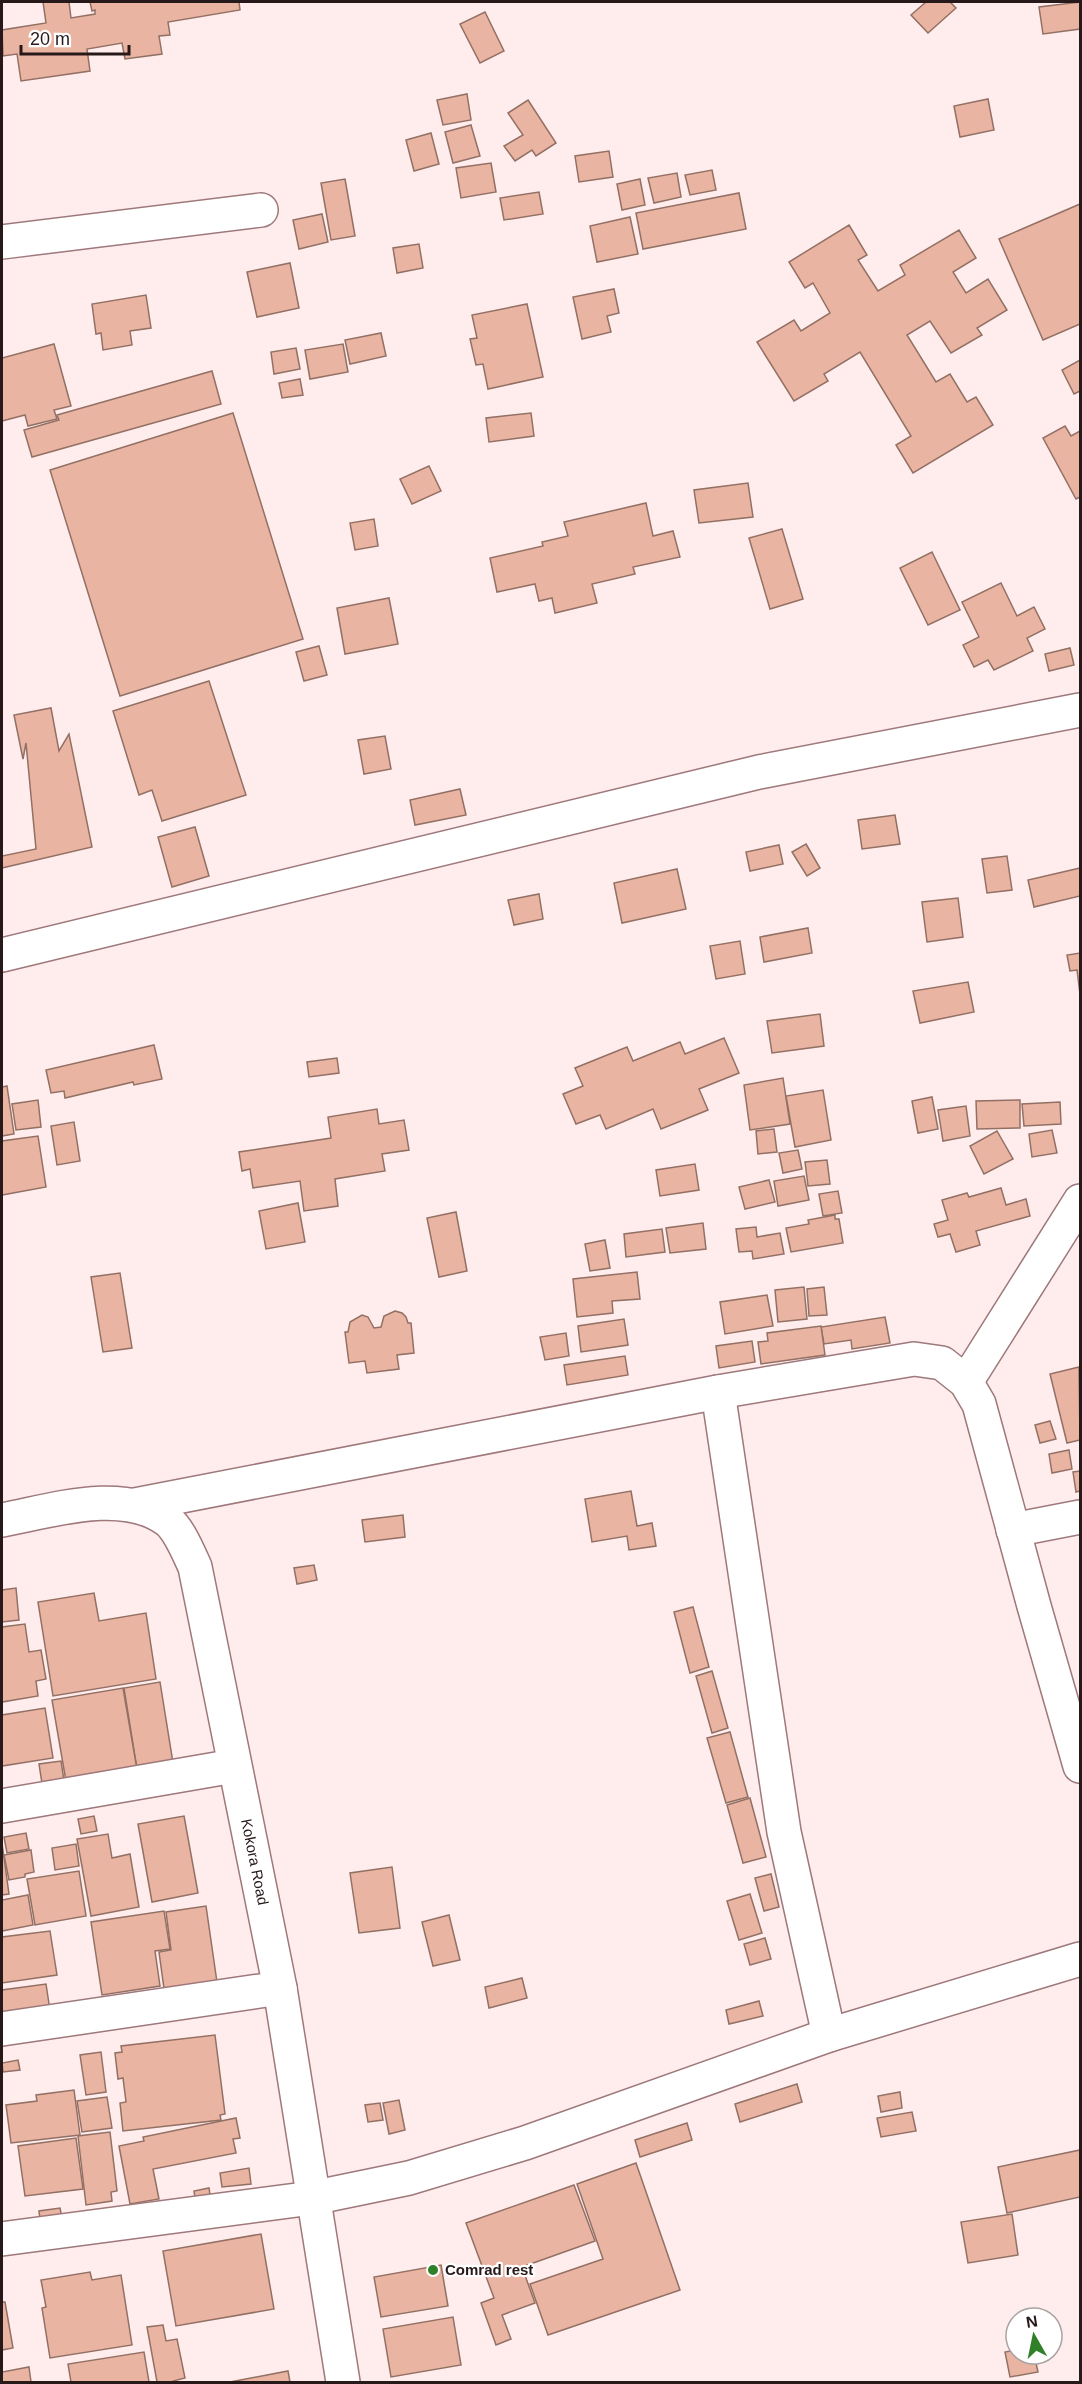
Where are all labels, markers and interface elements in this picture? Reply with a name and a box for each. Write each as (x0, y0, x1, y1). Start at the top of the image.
scale bar (21, 18, 129, 56)
text: 20 m (30, 29, 70, 49)
street label: Kokora Road (238, 1817, 272, 1907)
place label: Comrad rest (445, 2261, 533, 2278)
marker: Comrad rest (426, 2263, 440, 2277)
north arrow (1004, 2306, 1064, 2366)
text: N (1025, 2312, 1039, 2331)

